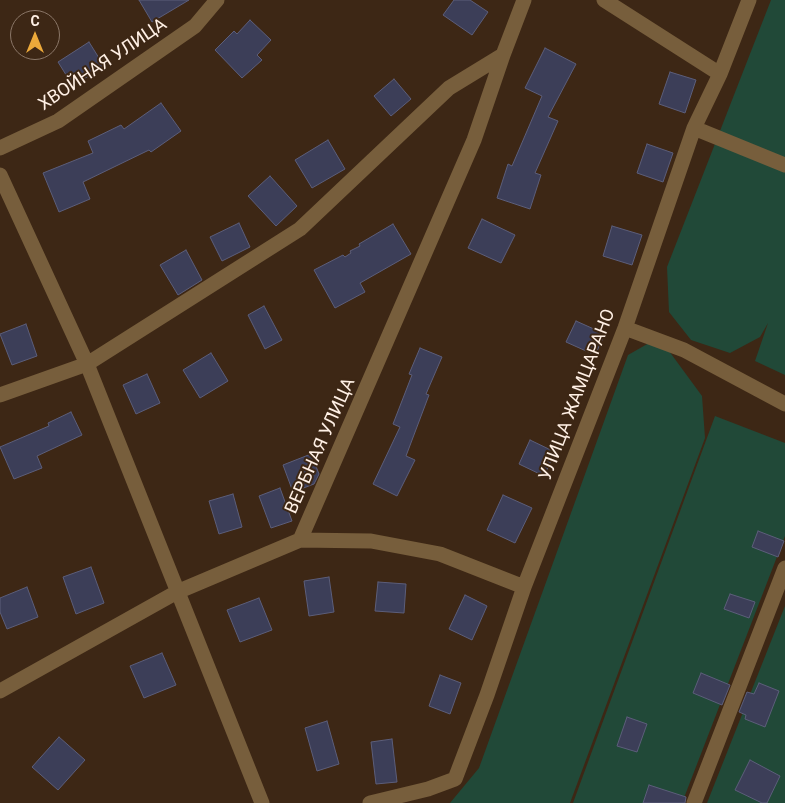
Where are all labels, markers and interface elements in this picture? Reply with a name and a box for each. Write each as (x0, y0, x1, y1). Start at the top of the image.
north arrow (10, 10, 60, 60)
text: С (30, 13, 40, 29)
street label: ХВОЙНАЯ УЛИЦА (35, 14, 171, 116)
street label: УЛИЦА ЖАМЦАРАНО (535, 306, 621, 484)
street label: ВЕРБНАЯ УЛИЦА (281, 375, 361, 517)

